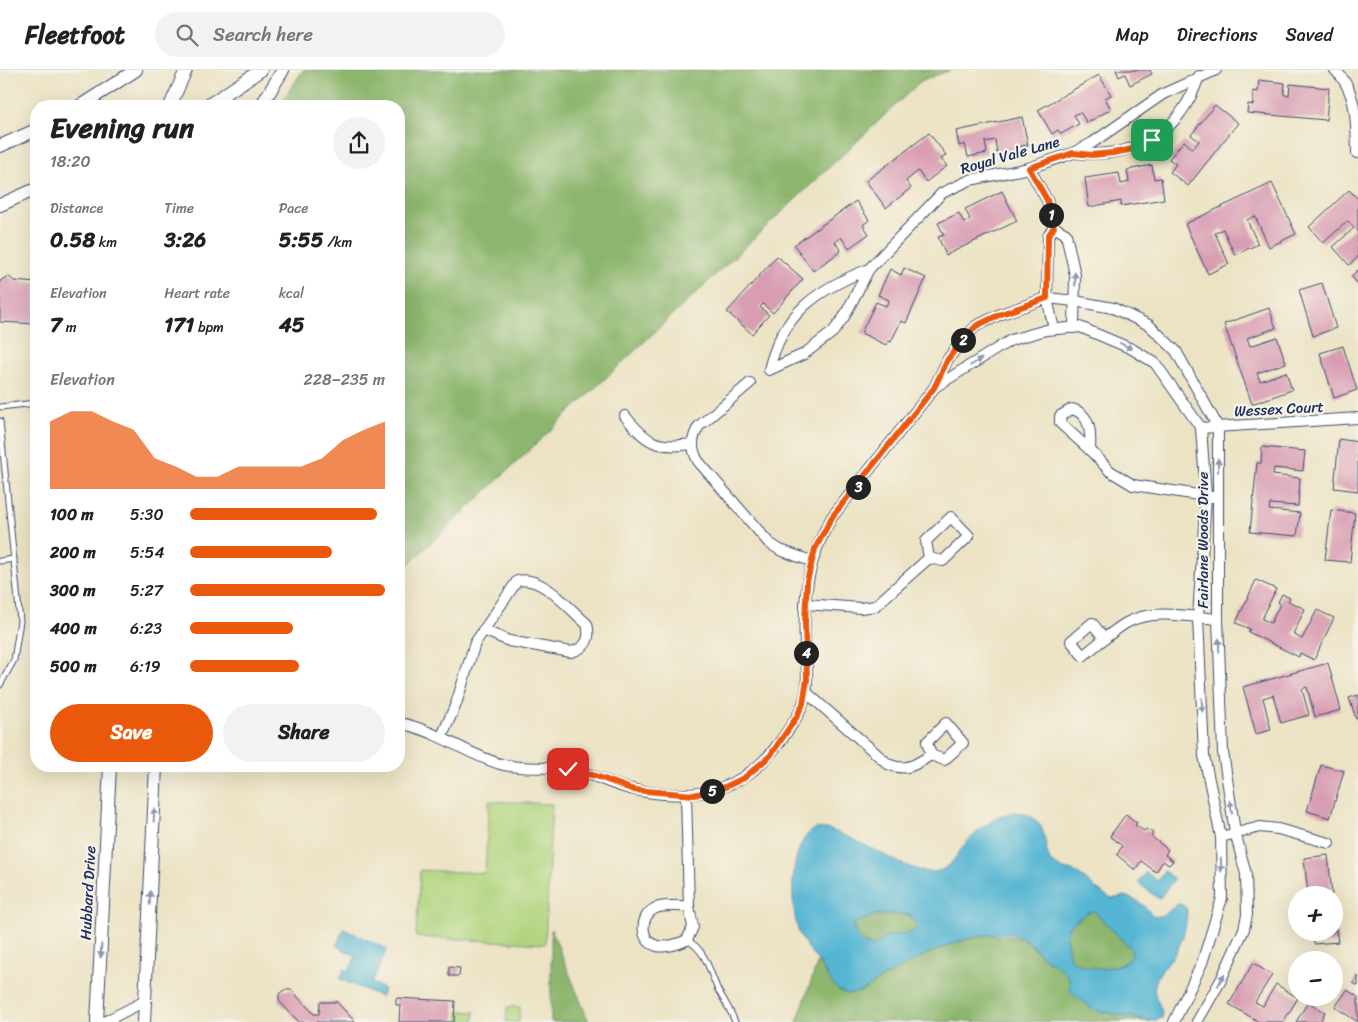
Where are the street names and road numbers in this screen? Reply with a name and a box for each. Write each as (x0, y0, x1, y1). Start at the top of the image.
street label: Royal Vale Lane (957, 128, 1063, 182)
street label: Wessex Court (1233, 394, 1325, 424)
street label: Fairlane Woods Drive (1190, 471, 1216, 608)
street label: Hubbard Drive (73, 845, 103, 941)

